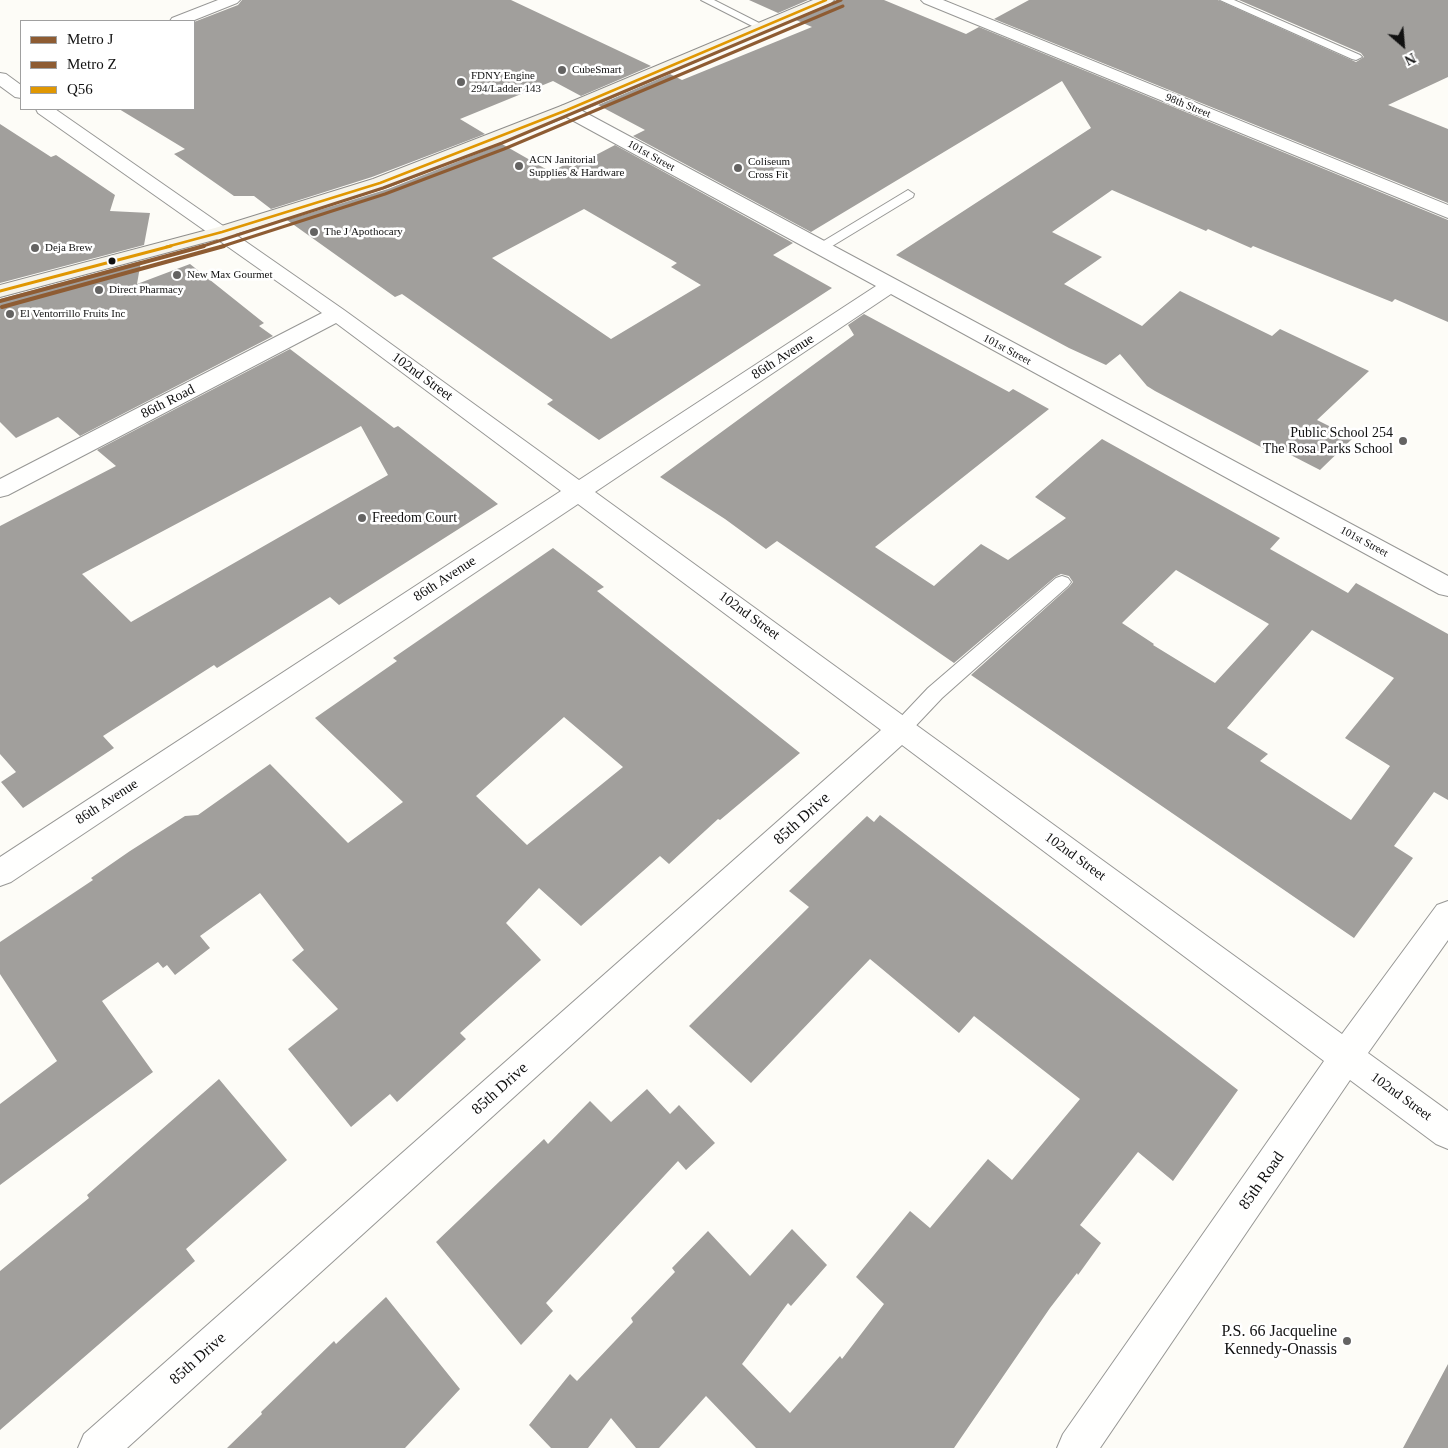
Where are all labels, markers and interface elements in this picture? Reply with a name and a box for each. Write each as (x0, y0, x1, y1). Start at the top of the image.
legend (20, 20, 195, 110)
north arrow (1378, 20, 1428, 70)
text: Metro J (67, 31, 113, 47)
text: N (1402, 50, 1418, 68)
text: Metro Z (67, 56, 117, 72)
place label: CubeSmart (572, 63, 621, 77)
marker: CubeSmart (556, 64, 568, 76)
place label: FDNY Engine 294/Ladder 143 (471, 69, 541, 95)
marker: FDNY Engine 294/Ladder 143 (455, 76, 467, 88)
text: Q56 (67, 81, 93, 97)
street label: 98th Street (1163, 91, 1213, 121)
street label: 101st Street (625, 138, 677, 174)
place label: ACN Janitorial Supplies & Hardware (529, 153, 624, 179)
place label: Coliseum Cross Fit (748, 155, 790, 181)
marker: ACN Janitorial Supplies & Hardware (513, 160, 525, 172)
marker: Coliseum Cross Fit (732, 162, 744, 174)
place label: The J Apothocary (324, 225, 403, 239)
marker: The J Apothocary (308, 226, 320, 238)
place label: Deja Brew (45, 241, 92, 255)
marker: Deja Brew (29, 242, 41, 254)
unlabelled marker (107, 256, 117, 266)
place label: New Max Gourmet (187, 268, 273, 282)
marker: New Max Gourmet (171, 269, 183, 281)
place label: Direct Pharmacy (109, 283, 183, 297)
marker: Direct Pharmacy (93, 284, 105, 296)
place label: El Ventorrillo Fruits Inc (20, 307, 125, 321)
marker: El Ventorrillo Fruits Inc (4, 308, 16, 320)
street label: 86th Avenue (749, 331, 817, 383)
street label: 101st Street (981, 332, 1033, 368)
street label: 102nd Street (388, 349, 456, 405)
street label: 86th Road (138, 381, 198, 423)
place label: Public School 254 The Rosa Parks School (1263, 425, 1393, 458)
marker: Public School 254 The Rosa Parks School (1397, 435, 1409, 447)
place label: Freedom Court (372, 510, 457, 526)
marker: Freedom Court (356, 512, 368, 524)
street label: 101st Street (1338, 524, 1390, 560)
street label: 86th Avenue (411, 553, 479, 605)
street label: 102nd Street (715, 588, 783, 644)
street label: 86th Avenue (73, 776, 141, 828)
street label: 85th Drive (770, 789, 834, 849)
street label: 102nd Street (1041, 829, 1109, 885)
street label: 85th Drive (468, 1059, 532, 1119)
street label: 102nd Street (1367, 1069, 1435, 1125)
street label: 85th Road (1235, 1148, 1289, 1214)
place label: P.S. 66 Jacqueline Kennedy-Onassis (1221, 1322, 1337, 1360)
street label: 85th Drive (166, 1329, 230, 1389)
marker: P.S. 66 Jacqueline Kennedy-Onassis (1341, 1335, 1353, 1347)

